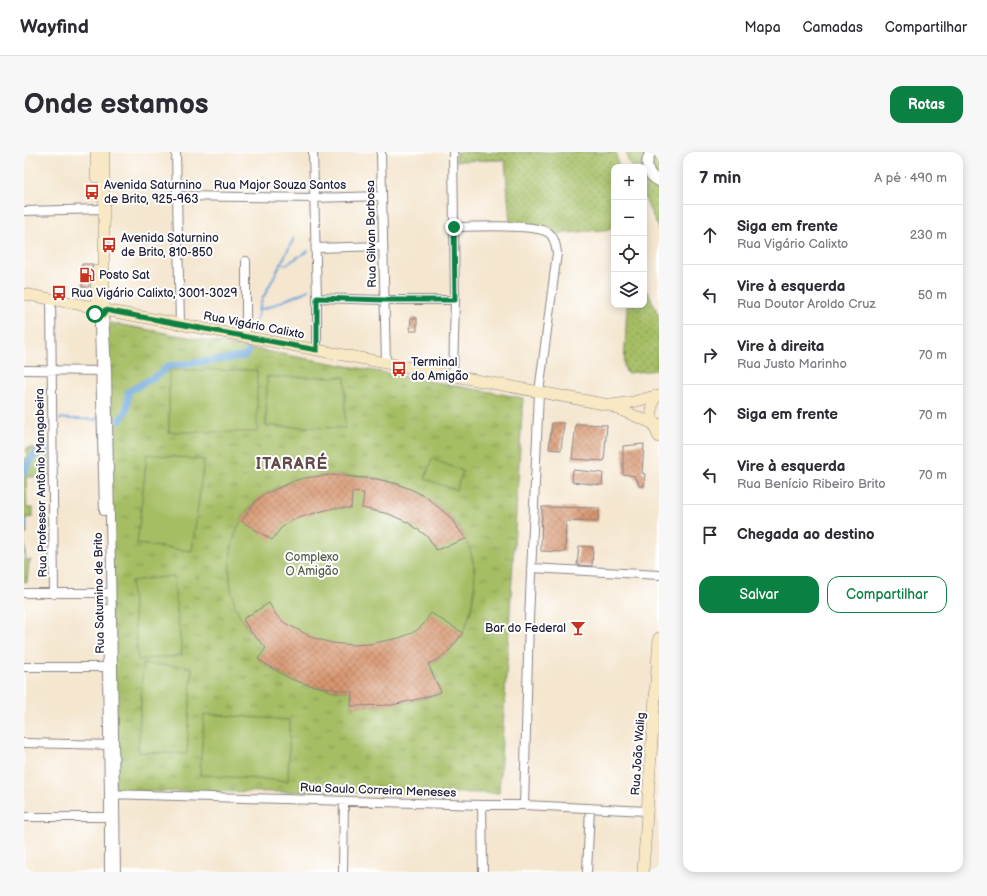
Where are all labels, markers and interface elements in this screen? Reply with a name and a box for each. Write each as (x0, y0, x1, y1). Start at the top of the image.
text: Wayfind (20, 16, 89, 39)
text: Mapa (745, 19, 781, 36)
text: Camadas (803, 19, 863, 36)
text: Compartilhar (885, 19, 967, 36)
button: Rotas (890, 86, 963, 123)
text: Onde estamos (24, 88, 209, 121)
map controls (611, 164, 647, 308)
button: + (611, 164, 647, 200)
text: 7 min (699, 168, 741, 188)
text: A pé · 490 m (874, 170, 947, 186)
place label: Avenida Saturnino de Brito, 925-963 (104, 178, 202, 207)
street label: Rua Major Souza Santos (214, 178, 346, 193)
street label: Rua Gilvan Barbosa (363, 180, 380, 288)
bus stop icon: Avenida Saturnino de Brito, 925-963 (83, 183, 101, 201)
button: − (611, 200, 647, 236)
text: Siga em frente (737, 217, 838, 236)
route end (445, 218, 463, 236)
icon: ahead (699, 224, 721, 246)
text: 230 m (910, 227, 947, 243)
place label: Avenida Saturnino de Brito, 810-850 (121, 231, 219, 260)
bus stop icon: Avenida Saturnino de Brito, 810-850 (100, 236, 118, 254)
button: locate (611, 236, 647, 272)
text: Rua Vigário Calixto (737, 236, 848, 252)
fuel station icon: Posto Sat (78, 266, 96, 284)
place label: Posto Sat (99, 268, 150, 283)
button: layers (611, 272, 647, 308)
text: Vire à esquerda (737, 277, 845, 296)
bus stop icon: Rua Vigário Calixto, 3001-3029 (50, 284, 68, 302)
icon: left (699, 284, 721, 306)
place label: Rua Vigário Calixto, 3001-3029 (71, 286, 238, 301)
text: 50 m (918, 287, 947, 303)
text: Rua Doutor Aroldo Cruz (737, 296, 876, 312)
route start (86, 305, 104, 323)
street label: Rua Vigário Calixto (202, 308, 306, 343)
text: Vire à direita (737, 337, 824, 356)
icon: right (699, 344, 721, 366)
text: 70 m (919, 347, 947, 363)
place label: Terminal do Amigão (411, 355, 469, 384)
text: Rua Justo Marinho (737, 356, 847, 372)
bus stop icon: Terminal do Amigão (390, 360, 408, 378)
street label: Rua Professor Antônio Mangabeira (32, 388, 51, 578)
icon: ahead (699, 404, 721, 426)
text: Siga em frente (737, 405, 838, 424)
text: 70 m (919, 407, 947, 423)
district label: ITARARÉ (256, 452, 328, 474)
text: Vire à esquerda (737, 457, 845, 476)
icon: left (699, 464, 721, 486)
text: 70 m (919, 467, 947, 483)
text: Rua Benício Ribeiro Brito (737, 476, 886, 492)
icon: arrive (699, 524, 721, 546)
text: Chegada ao destino (737, 525, 875, 544)
street label: Rua Satumino de Brito (91, 532, 108, 654)
park label: Complexo O Amigão (285, 550, 339, 579)
button: Salvar (699, 576, 819, 613)
button: Compartilhar (827, 576, 947, 613)
bar icon: Bar do Federal (569, 619, 587, 637)
place label: Bar do Federal (485, 621, 566, 636)
street label: Rua João Walig (628, 712, 649, 796)
street label: Rua Saulo Correira Meneses (299, 780, 457, 801)

